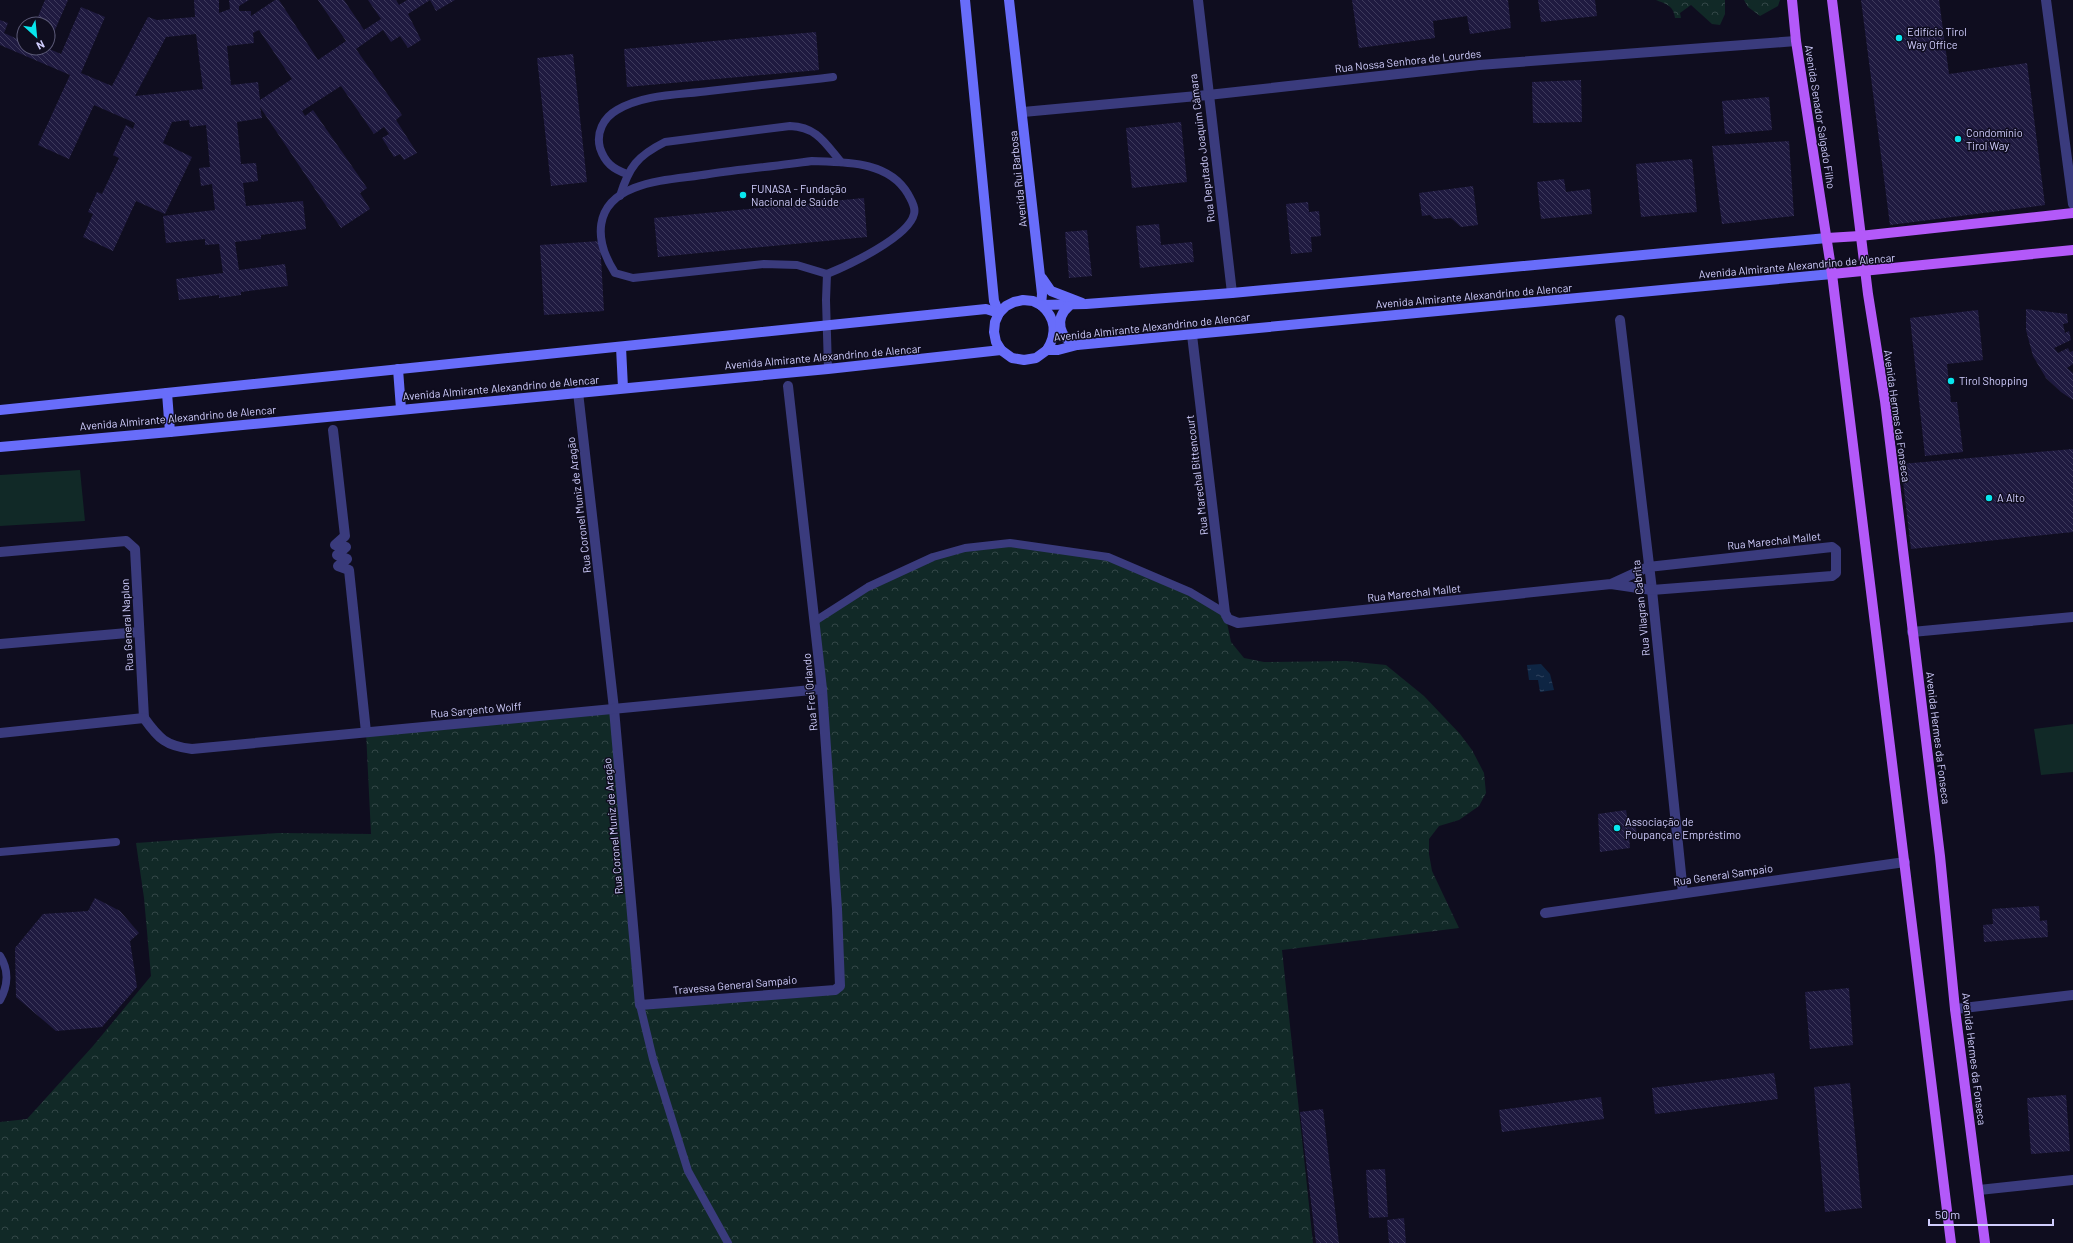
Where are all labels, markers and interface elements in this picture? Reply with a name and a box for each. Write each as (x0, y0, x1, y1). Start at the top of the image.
north arrow (16, 16, 56, 56)
place label: Edifício Tirol Way Office (1907, 25, 1967, 51)
marker: Edifício Tirol Way Office (1894, 33, 1904, 43)
text: N (35, 38, 47, 53)
street label: Avenida Senador Salgado Filho (1803, 44, 1838, 190)
street label: Rua Nossa Senhora de Lourdes (1334, 46, 1482, 75)
street label: Rua Deputado Joaquim Câmara (1186, 73, 1217, 223)
place label: Condomínio Tirol Way (1966, 126, 2023, 152)
street label: Avenida Rui Barbosa (1006, 130, 1029, 228)
marker: Condomínio Tirol Way (1953, 134, 1963, 144)
place label: FUNASA - Fundação Nacional de Saúde (751, 182, 847, 208)
marker: FUNASA - Fundação Nacional de Saúde (738, 190, 748, 200)
street label: Avenida Almirante Alexandrino de Alencar (1698, 250, 1896, 281)
street label: Avenida Almirante Alexandrino de Alencar (1375, 280, 1573, 311)
street label: Avenida Almirante Alexandrino de Alencar (1053, 310, 1251, 343)
street label: Avenida Almirante Alexandrino de Alencar (724, 341, 922, 372)
street label: Avenida Hermes da Fonseca (1882, 349, 1913, 483)
street label: Avenida Almirante Alexandrino de Alencar (402, 372, 600, 403)
place label: Tirol Shopping (1959, 374, 2028, 387)
marker: Tirol Shopping (1946, 376, 1956, 386)
street label: Avenida Almirante Alexandrino de Alencar (79, 402, 277, 433)
street label: Rua Marechal Bittencourt (1183, 414, 1210, 536)
street label: Rua Coronel Muniz de Aragão (564, 436, 593, 574)
place label: A Alto (1997, 491, 2025, 504)
marker: A Alto (1984, 493, 1994, 503)
street label: Rua Marechal Mallet (1726, 529, 1821, 552)
street label: Rua Vilagran Cabrita (1629, 560, 1652, 657)
street label: Rua General Naplon (118, 578, 135, 672)
street label: Rua Marechal Mallet (1366, 581, 1461, 604)
street label: Rua Frei Orlando (800, 653, 819, 732)
street label: Avenida Hermes da Fonseca (1924, 671, 1953, 805)
street label: Rua Sargento Wolff (430, 699, 522, 720)
street label: Rua Coronel Muniz de Aragão (600, 757, 625, 895)
place label: Associação de Poupança e Empréstimo (1625, 815, 1741, 841)
marker: Associação de Poupança e Empréstimo (1612, 823, 1622, 833)
street label: Rua General Sampaio (1672, 861, 1774, 888)
street label: Travessa General Sampaio (672, 973, 798, 996)
street label: Avenida Hermes da Fonseca (1960, 992, 1989, 1126)
scale bar (1929, 1201, 2053, 1227)
text: 50 m (1935, 1207, 1960, 1221)

